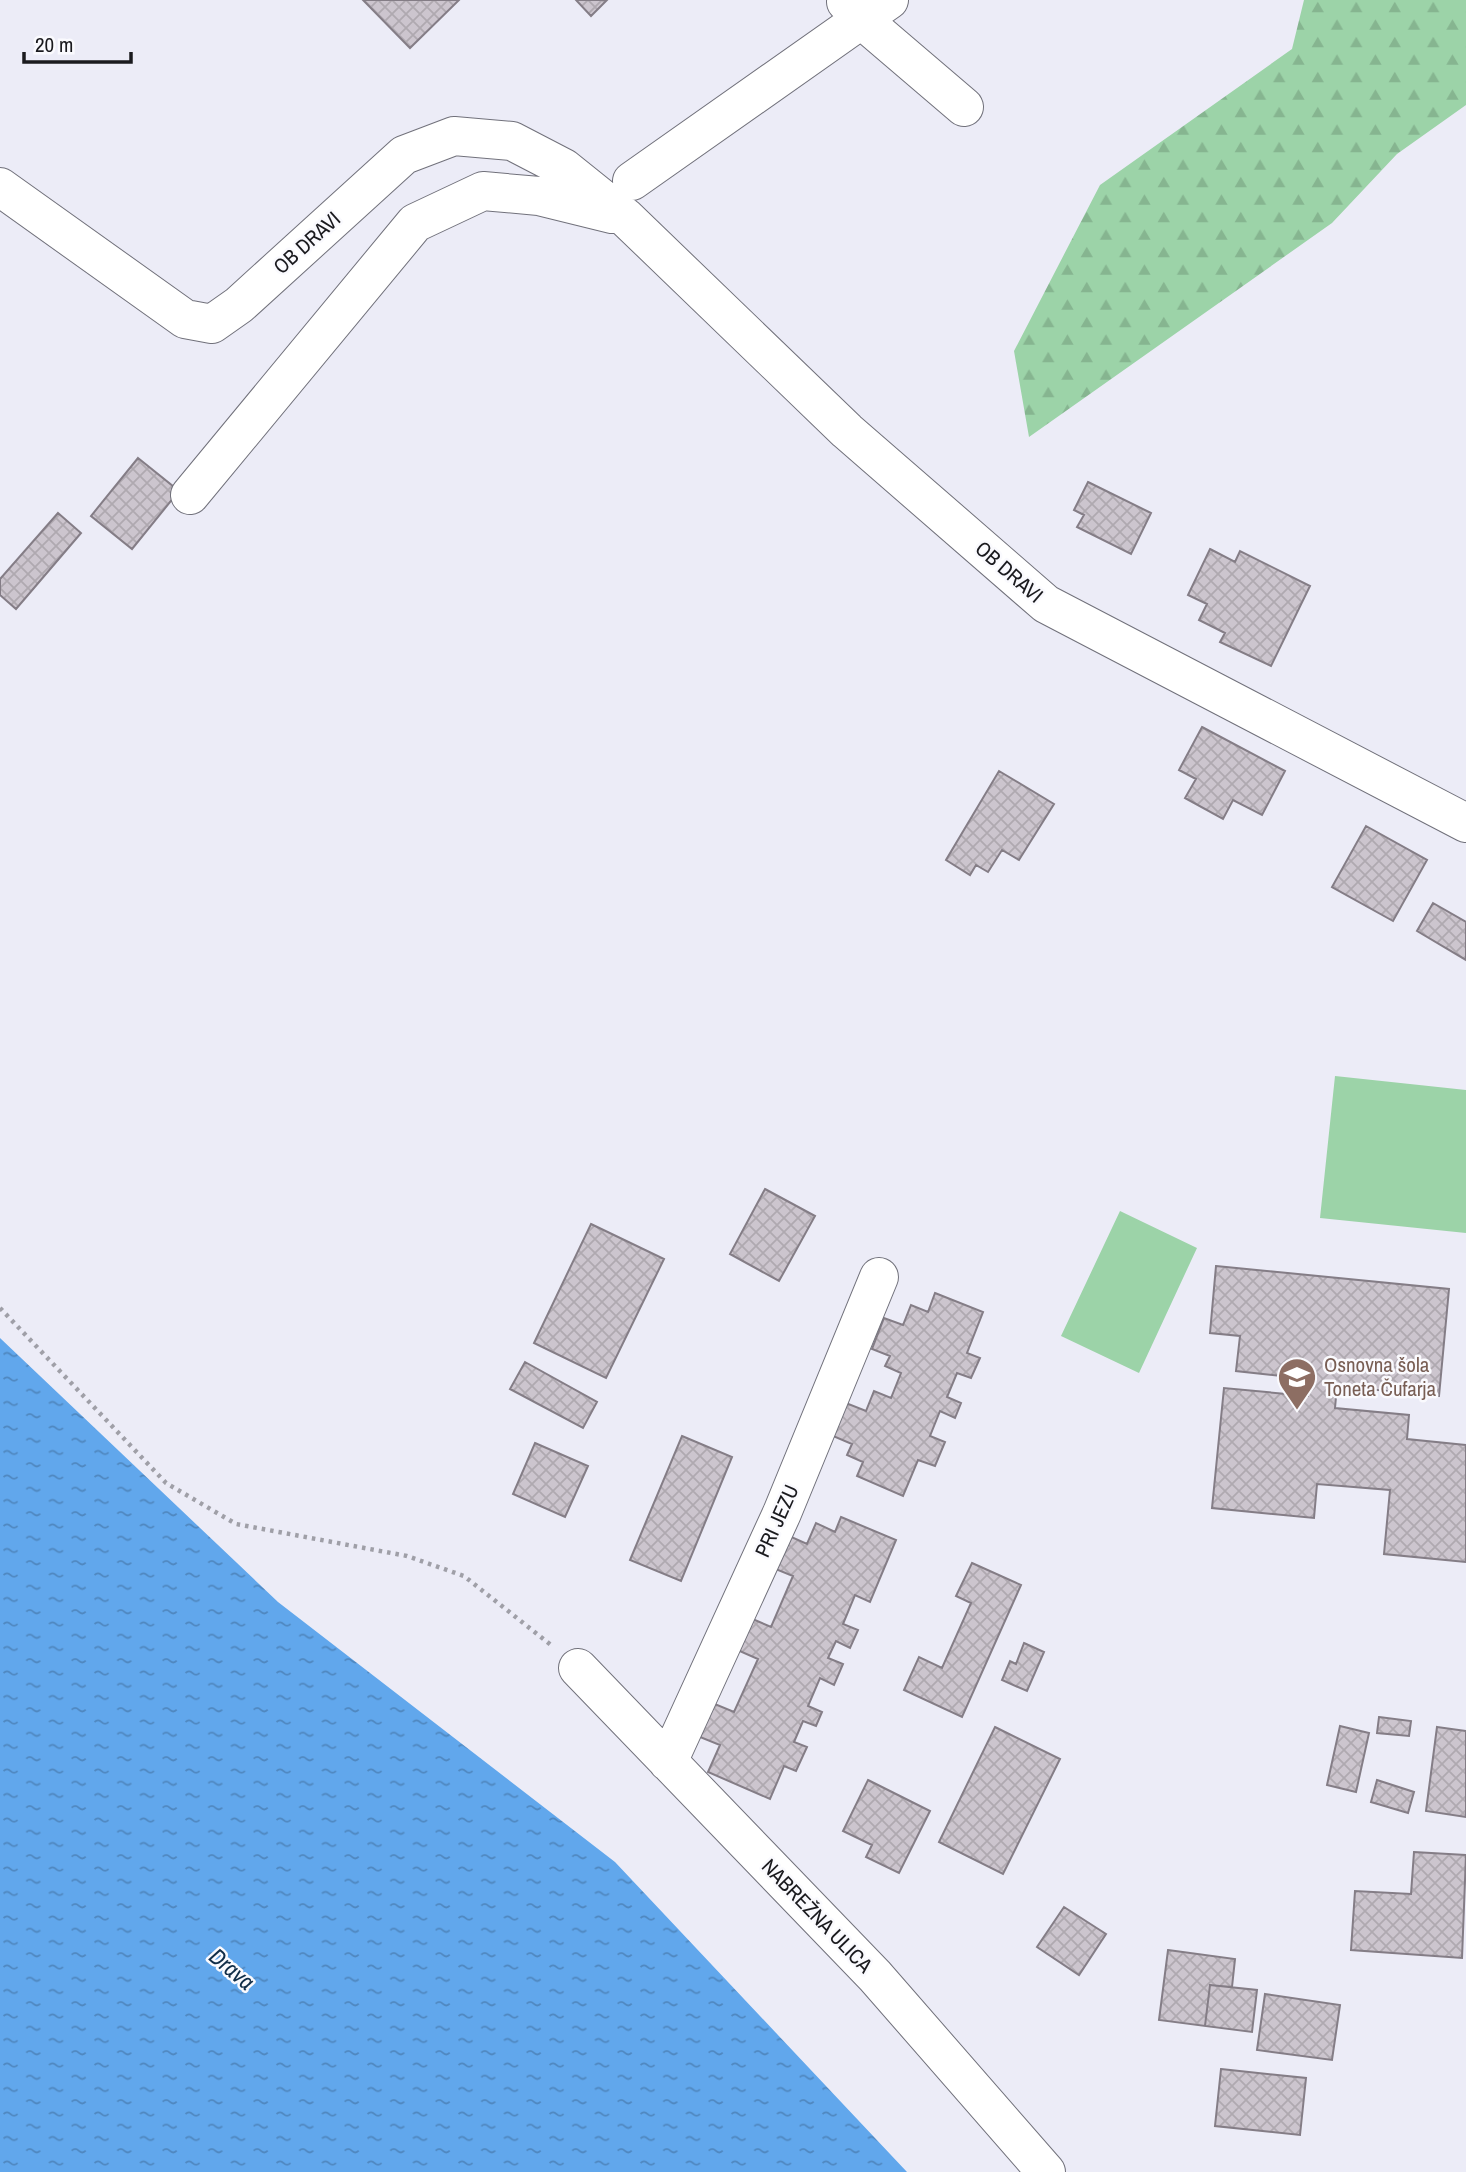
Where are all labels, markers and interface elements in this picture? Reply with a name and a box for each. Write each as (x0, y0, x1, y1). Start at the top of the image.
scale bar (24, 21, 131, 65)
text: 20 m (35, 30, 73, 59)
street label: OB DRAVI (267, 205, 346, 281)
street label: OB DRAVI (969, 534, 1049, 609)
place label: Osnovna šola Toneta Čufarja (1324, 1350, 1436, 1403)
school or university icon: Osnovna šola Toneta Čufarja (1276, 1356, 1318, 1411)
street label: PRI JEZU (748, 1480, 805, 1562)
street label: NABREŽNA ULICA (755, 1852, 880, 1979)
water label: Drava (203, 1941, 262, 1997)

